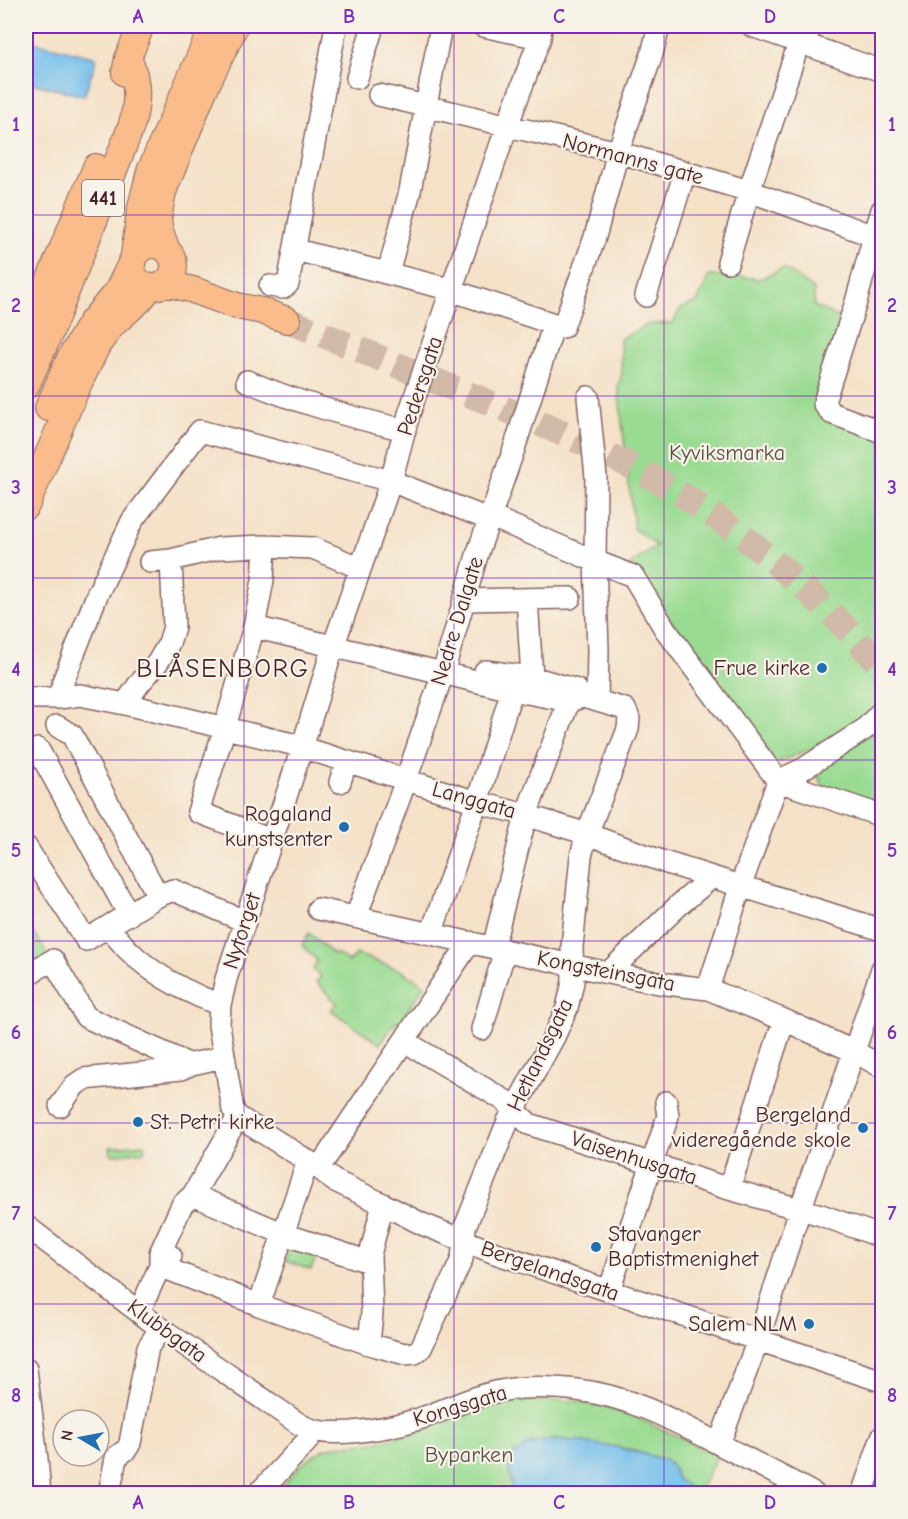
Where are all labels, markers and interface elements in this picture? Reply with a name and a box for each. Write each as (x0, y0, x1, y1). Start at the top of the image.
text: A (132, 5, 144, 28)
text: B (343, 5, 355, 28)
text: C (553, 5, 565, 28)
text: D (764, 5, 776, 28)
text: 1 (12, 113, 20, 136)
text: 1 (888, 113, 896, 136)
street label: Normanns gate (560, 128, 706, 190)
road number: 441 (82, 180, 124, 216)
text: 2 (11, 294, 21, 317)
text: 2 (887, 294, 897, 317)
street label: Pedersgata (392, 333, 448, 439)
park label: Kyviksmarka (669, 440, 785, 466)
text: 3 (11, 476, 21, 499)
text: 3 (887, 476, 897, 499)
street label: Nedre Dalgate (425, 553, 489, 689)
district label: BLÅSENBORG (136, 652, 310, 684)
place label: Frue kirke (713, 655, 810, 681)
text: 4 (11, 658, 21, 681)
text: 4 (887, 658, 897, 681)
marker: Frue kirke (815, 661, 829, 675)
street label: Langgata (429, 776, 519, 824)
place label: Rogaland kunstsenter (225, 801, 332, 852)
marker: Rogaland kunstsenter (337, 820, 351, 834)
text: 5 (11, 839, 21, 862)
text: 5 (887, 839, 897, 862)
street label: Nytorget (217, 889, 267, 972)
street label: Kongsteinsgata (535, 945, 677, 997)
street label: Hetlandsgata (502, 994, 578, 1116)
text: 6 (11, 1021, 21, 1044)
text: 6 (887, 1021, 897, 1044)
place label: Bergeland videregående skole (671, 1102, 851, 1153)
place label: St. Petri kirke (150, 1109, 275, 1135)
marker: St. Petri kirke (131, 1115, 145, 1129)
marker: Bergeland videregående skole (856, 1121, 870, 1135)
street label: Vaisenhusgata (568, 1125, 700, 1191)
text: 7 (12, 1202, 21, 1225)
text: 7 (888, 1202, 897, 1225)
place label: Stavanger Baptistmenighet (608, 1221, 759, 1272)
street label: Bergelandsgata (477, 1235, 623, 1307)
marker: Stavanger Baptistmenighet (589, 1240, 603, 1254)
street label: Klubbgata (122, 1293, 212, 1369)
place label: Salem NLM (688, 1311, 797, 1337)
marker: Salem NLM (802, 1317, 816, 1331)
street label: Kongsgata (410, 1379, 510, 1433)
text: 8 (11, 1384, 21, 1407)
text: 8 (887, 1384, 897, 1407)
north arrow (51, 1408, 111, 1468)
text: N (57, 1429, 77, 1442)
park label: Byparken (425, 1442, 513, 1468)
text: A (132, 1491, 144, 1514)
text: B (343, 1491, 355, 1514)
text: C (553, 1491, 565, 1514)
text: D (764, 1491, 776, 1514)

